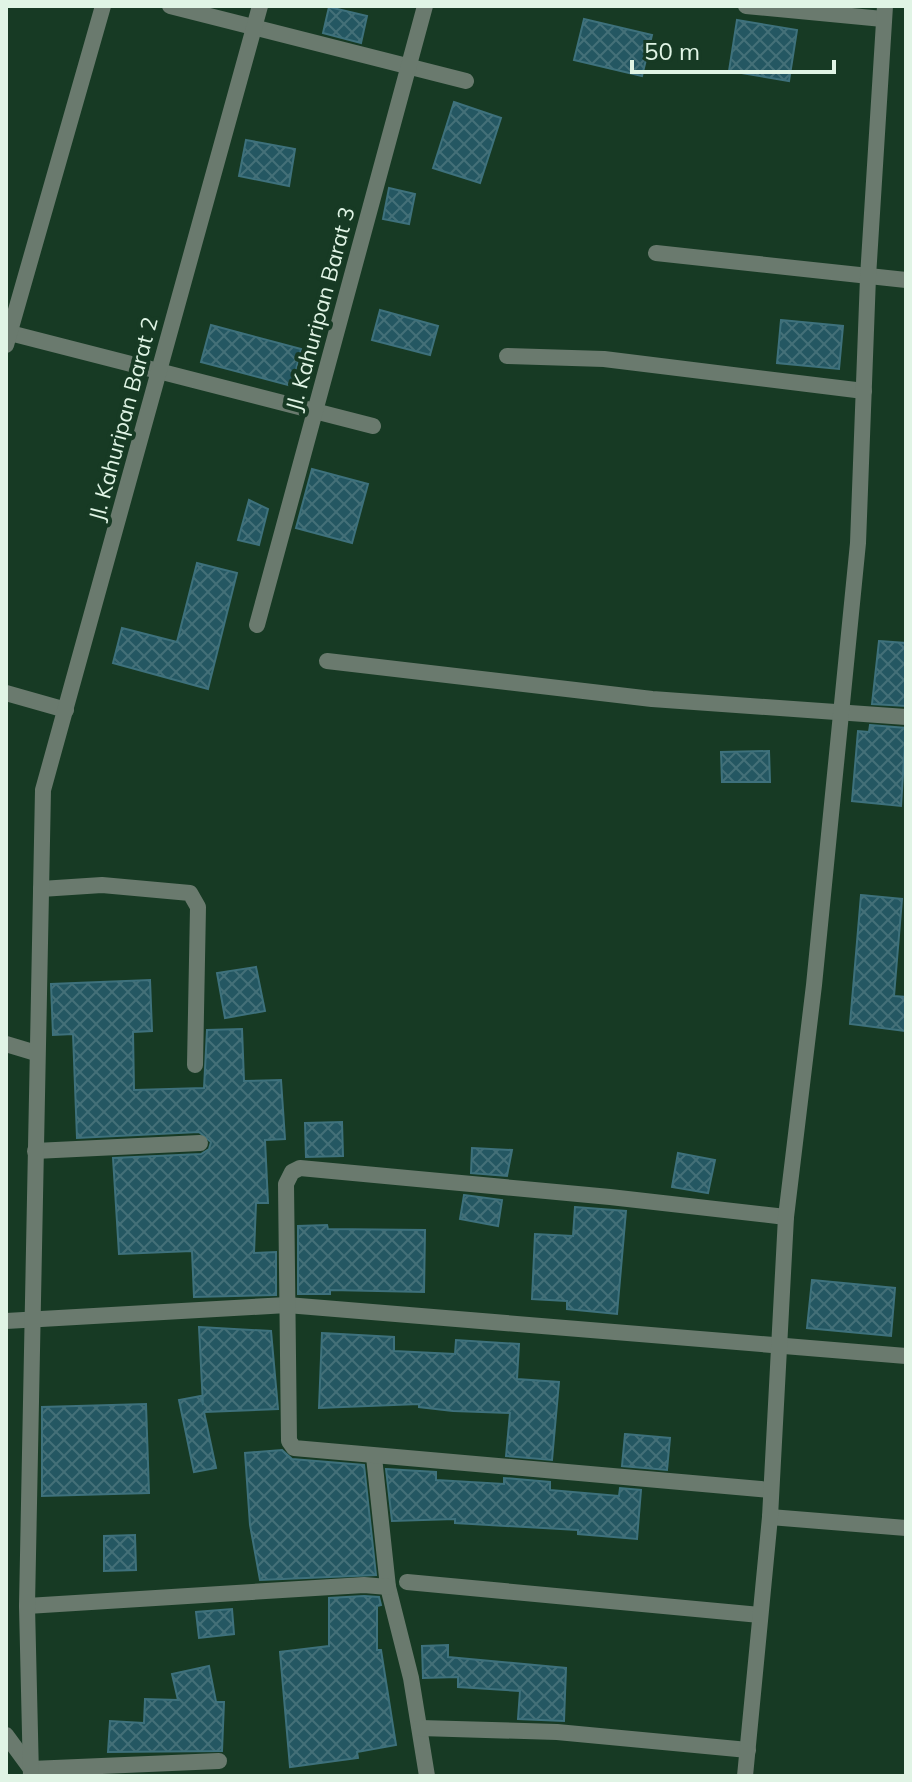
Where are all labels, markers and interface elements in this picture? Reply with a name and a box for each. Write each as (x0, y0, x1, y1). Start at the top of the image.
scale bar (632, 24, 834, 74)
text: 50 m (644, 36, 700, 66)
street label: Jl. Kahuripan Barat 3 (279, 204, 361, 414)
street label: Jl. Kahuripan Barat 2 (82, 314, 164, 524)

